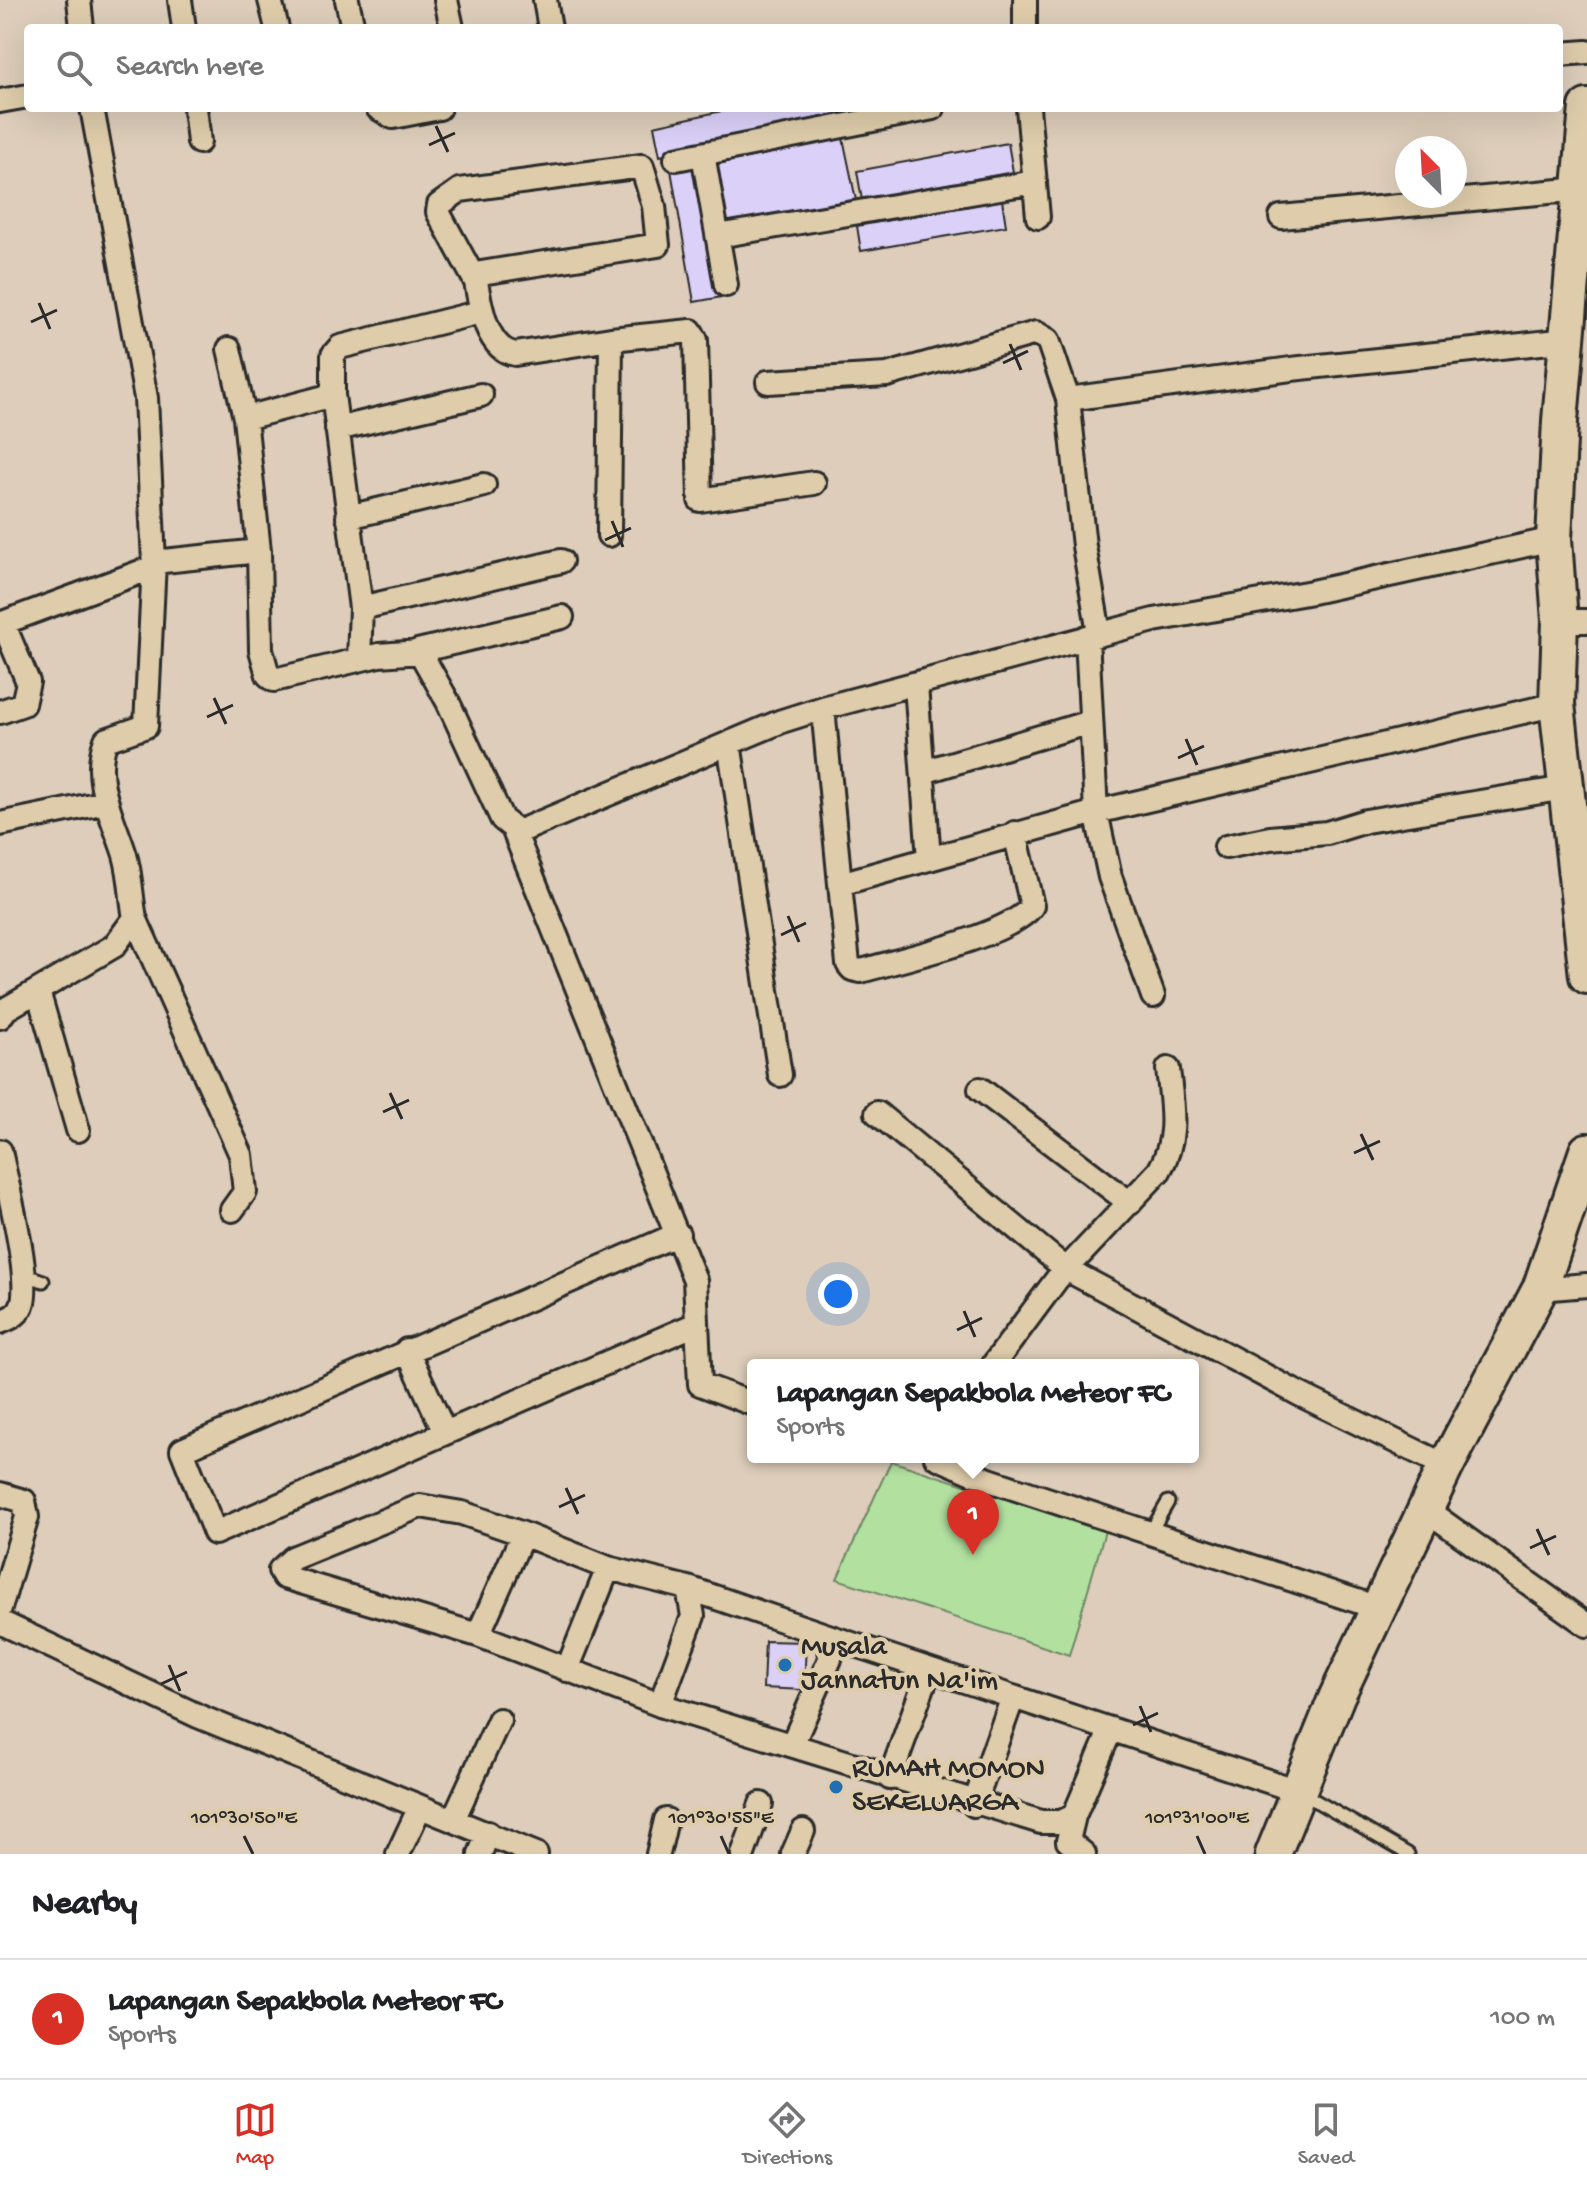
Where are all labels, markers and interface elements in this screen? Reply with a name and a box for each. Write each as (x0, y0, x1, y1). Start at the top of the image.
search box (24, 24, 1563, 112)
icon: search (52, 46, 96, 90)
text: Search here (116, 51, 264, 86)
north arrow (1395, 136, 1467, 208)
your location (818, 1274, 858, 1314)
popup (747, 1359, 1199, 1463)
text: Lapangan Sepakbola Meteor FC (776, 1378, 1170, 1413)
text: Sports (776, 1413, 844, 1444)
pin: 1 (947, 1489, 999, 1555)
place label: Musala Jannatun Na'im (801, 1631, 998, 1700)
marker: Musala Jannatun Na'im (776, 1656, 794, 1674)
place label: RUMAH MOMON SEKELUARGA (852, 1753, 1045, 1822)
marker: RUMAH MOMON SEKELUARGA (827, 1778, 845, 1796)
text: 101°30'50"E (190, 1808, 299, 1831)
text: 101°30'55"E (667, 1808, 775, 1831)
text: 101°31'00"E (1144, 1808, 1250, 1831)
text: Nearby (32, 1886, 137, 1926)
text: Lapangan Sepakbola Meteor FC (108, 1986, 501, 2021)
text: 1 (53, 2004, 63, 2035)
text: 100 m (1490, 2004, 1555, 2035)
text: Sports (108, 2021, 176, 2052)
tab: Map (233, 2098, 277, 2172)
tab: Directions (743, 2098, 832, 2172)
tab: Saved (1298, 2098, 1354, 2172)

